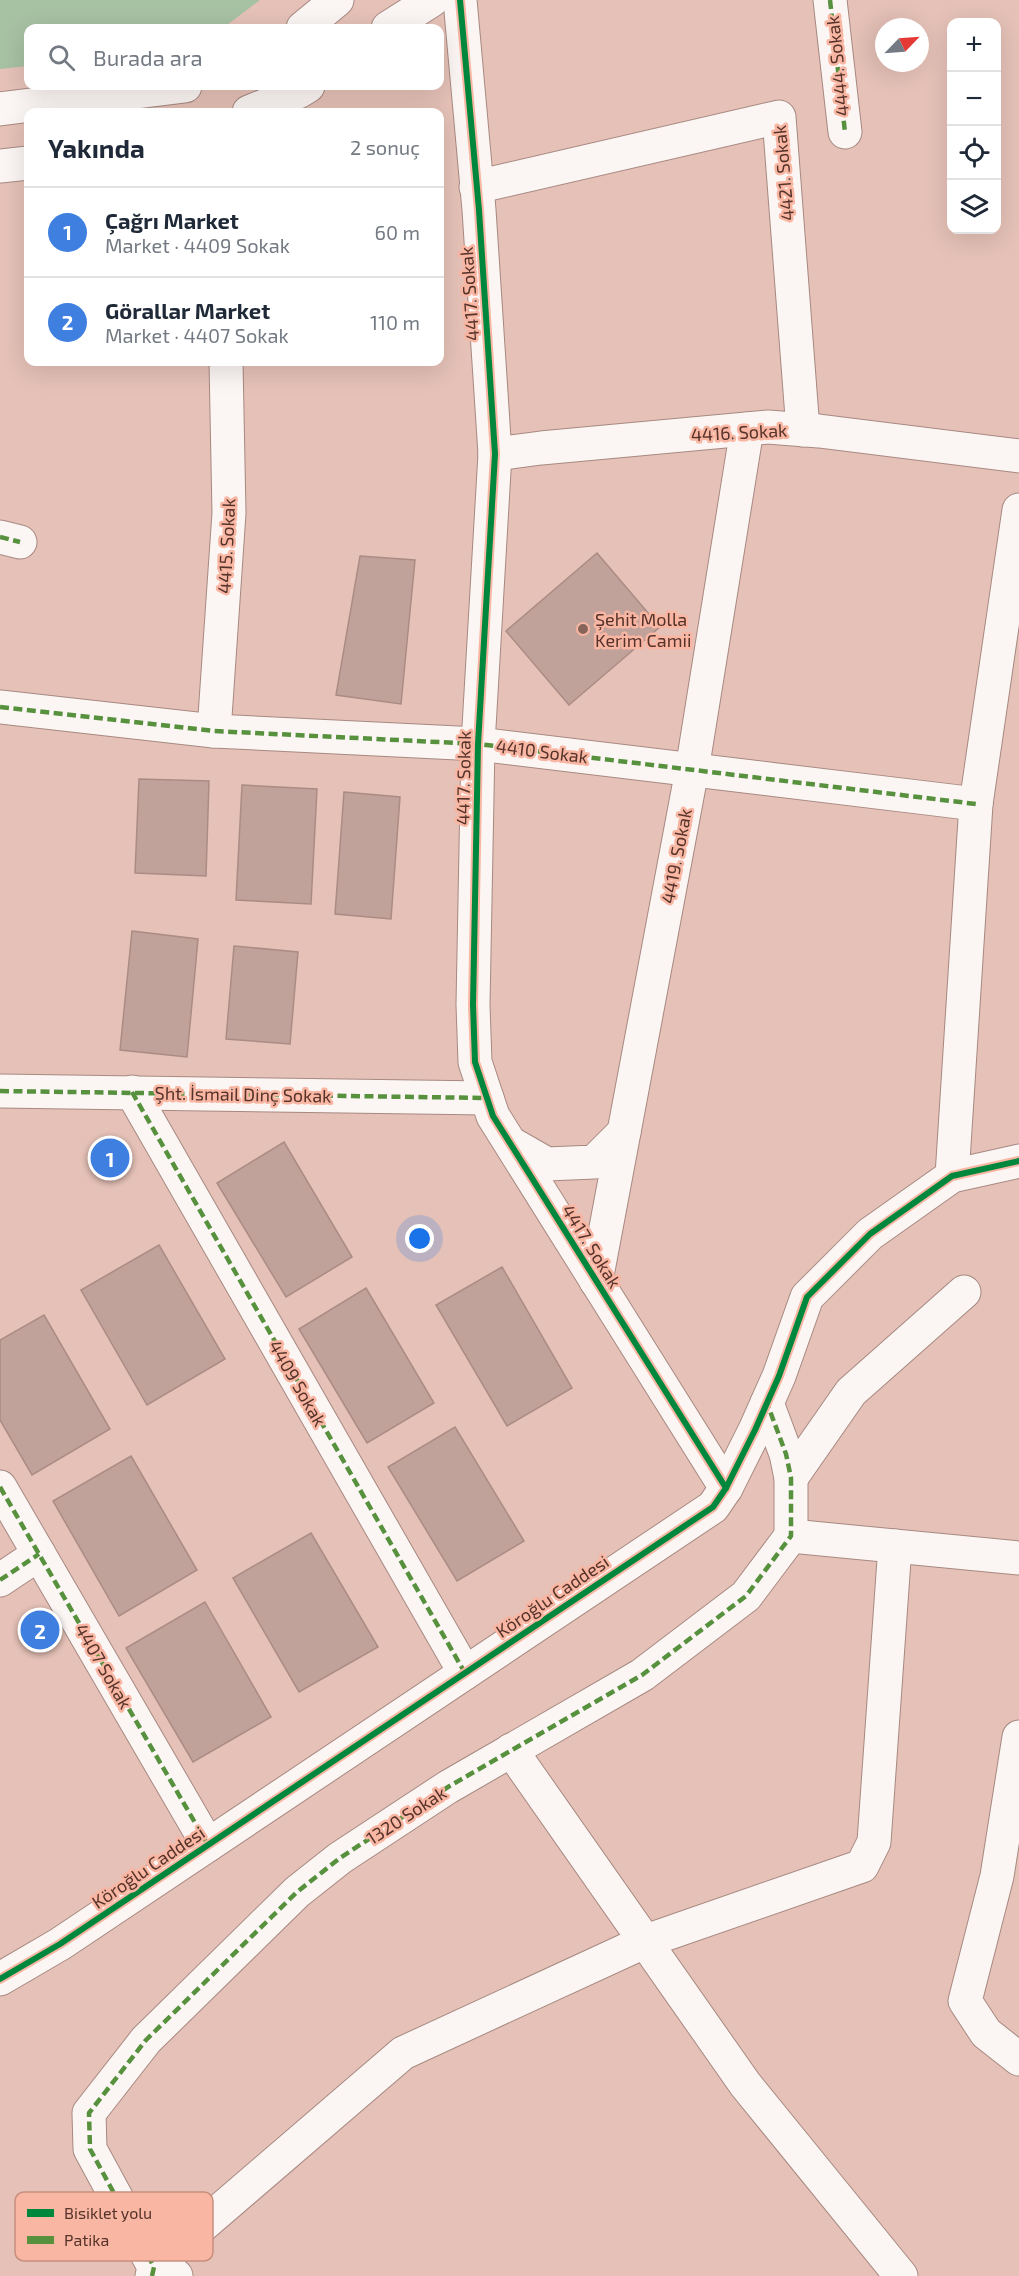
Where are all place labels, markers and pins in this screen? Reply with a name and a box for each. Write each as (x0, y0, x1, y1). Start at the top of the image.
place label: Şehit Molla Kerim Camii (595, 608, 691, 651)
marker: Şehit Molla Kerim Camii (576, 622, 590, 636)
pin: 1 (90, 1136, 130, 1180)
pin: 2 (20, 1608, 60, 1652)

